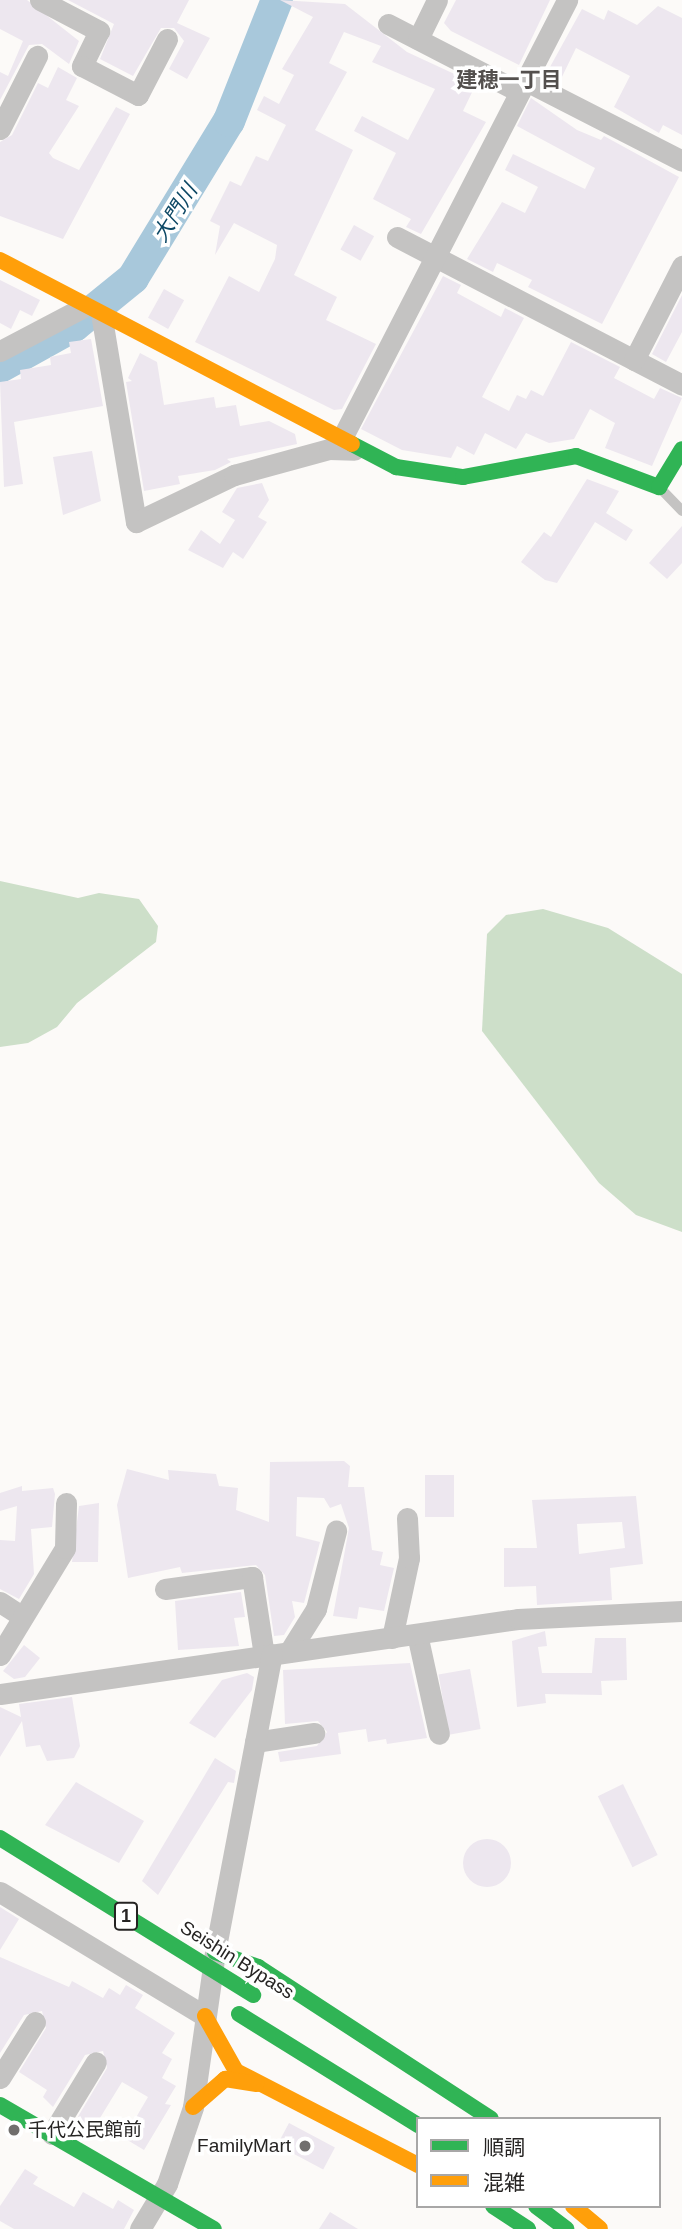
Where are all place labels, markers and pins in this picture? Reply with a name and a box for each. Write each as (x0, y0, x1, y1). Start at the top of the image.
place label: 千代公民館前 (28, 2119, 142, 2141)
marker: 千代公民館前 (6, 2122, 22, 2138)
place label: FamilyMart (197, 2135, 291, 2157)
marker: FamilyMart (297, 2138, 313, 2154)

